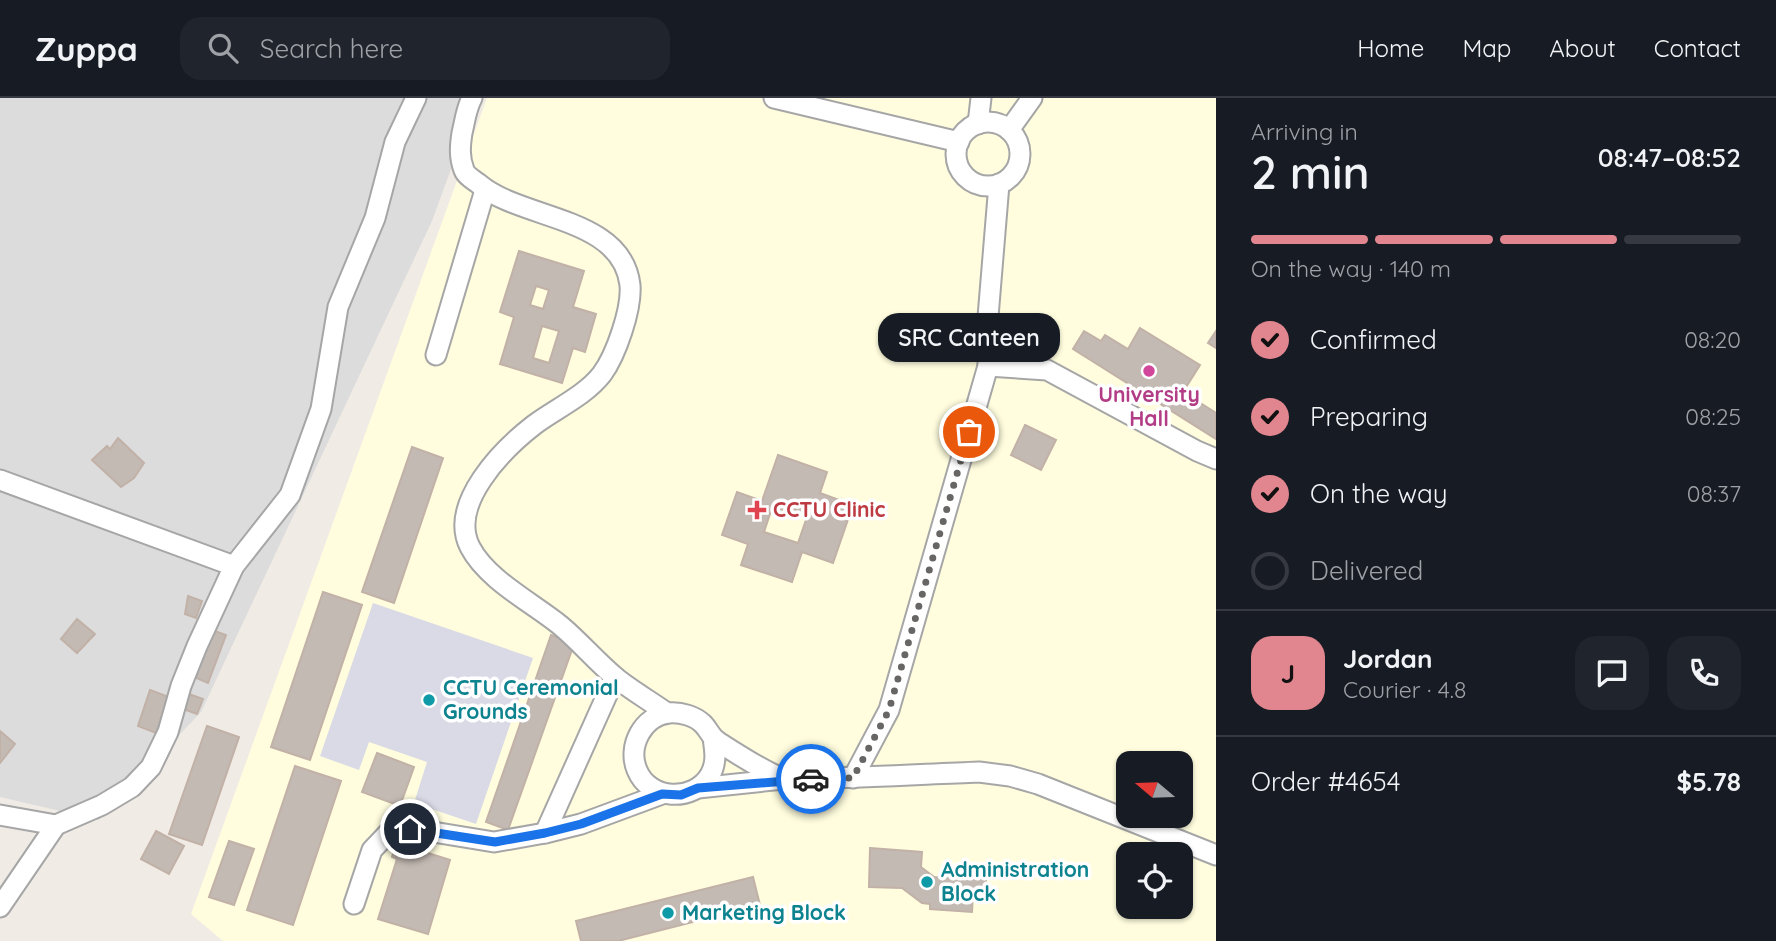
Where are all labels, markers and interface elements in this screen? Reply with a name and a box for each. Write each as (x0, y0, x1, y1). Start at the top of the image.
search box (180, 17, 670, 80)
text: Zuppa (35, 28, 138, 69)
icon: search (204, 29, 242, 67)
text: Search here (260, 32, 403, 65)
text: Home (1357, 33, 1424, 63)
text: Map (1462, 33, 1511, 63)
text: About (1549, 33, 1616, 63)
text: Contact (1654, 33, 1741, 63)
text: Arriving in (1251, 117, 1358, 146)
text: 08:47–08:52 (1598, 141, 1741, 174)
text: 2 min (1251, 143, 1370, 201)
text: On the way · 140 m (1251, 254, 1451, 283)
callout: SRC Canteen (878, 313, 1060, 362)
icon: check (1251, 321, 1289, 359)
text: SRC Canteen (898, 323, 1040, 352)
text: Confirmed (1310, 323, 1437, 356)
text: 08:20 (1684, 325, 1741, 354)
marker: University Hall (1141, 363, 1157, 379)
place label: University Hall (1098, 381, 1200, 431)
icon: check (1251, 398, 1289, 436)
text: Preparing (1310, 400, 1428, 433)
pin (939, 402, 999, 462)
text: 08:25 (1685, 402, 1741, 431)
icon: bag (950, 413, 988, 451)
icon: check (1251, 475, 1289, 513)
text: On the way (1310, 477, 1448, 510)
text: 08:37 (1687, 479, 1741, 508)
place label: CCTU Clinic (773, 496, 885, 522)
marker: CCTU Clinic (747, 500, 767, 520)
text: Delivered (1310, 554, 1423, 587)
button: chat (1575, 636, 1649, 710)
button: phone (1667, 636, 1741, 710)
text: Jordan (1343, 642, 1432, 675)
text: J (1281, 657, 1295, 690)
place label: CCTU Ceremonial Grounds (443, 674, 619, 724)
text: Courier · 4.8 (1343, 675, 1466, 704)
marker: CCTU Ceremonial Grounds (421, 692, 437, 708)
courier (776, 744, 846, 814)
north arrow (1116, 751, 1194, 828)
map controls (1116, 751, 1193, 919)
icon: car (792, 760, 830, 798)
text: Order #4654 (1251, 765, 1400, 798)
text: $5.78 (1677, 765, 1741, 798)
pin (380, 799, 440, 859)
icon: home (391, 810, 429, 848)
button: locate (1116, 842, 1193, 919)
place label: Administration Block (941, 856, 1089, 906)
marker: Administration Block (919, 874, 935, 890)
place label: Marketing Block (682, 899, 846, 925)
marker: Marketing Block (660, 905, 676, 921)

